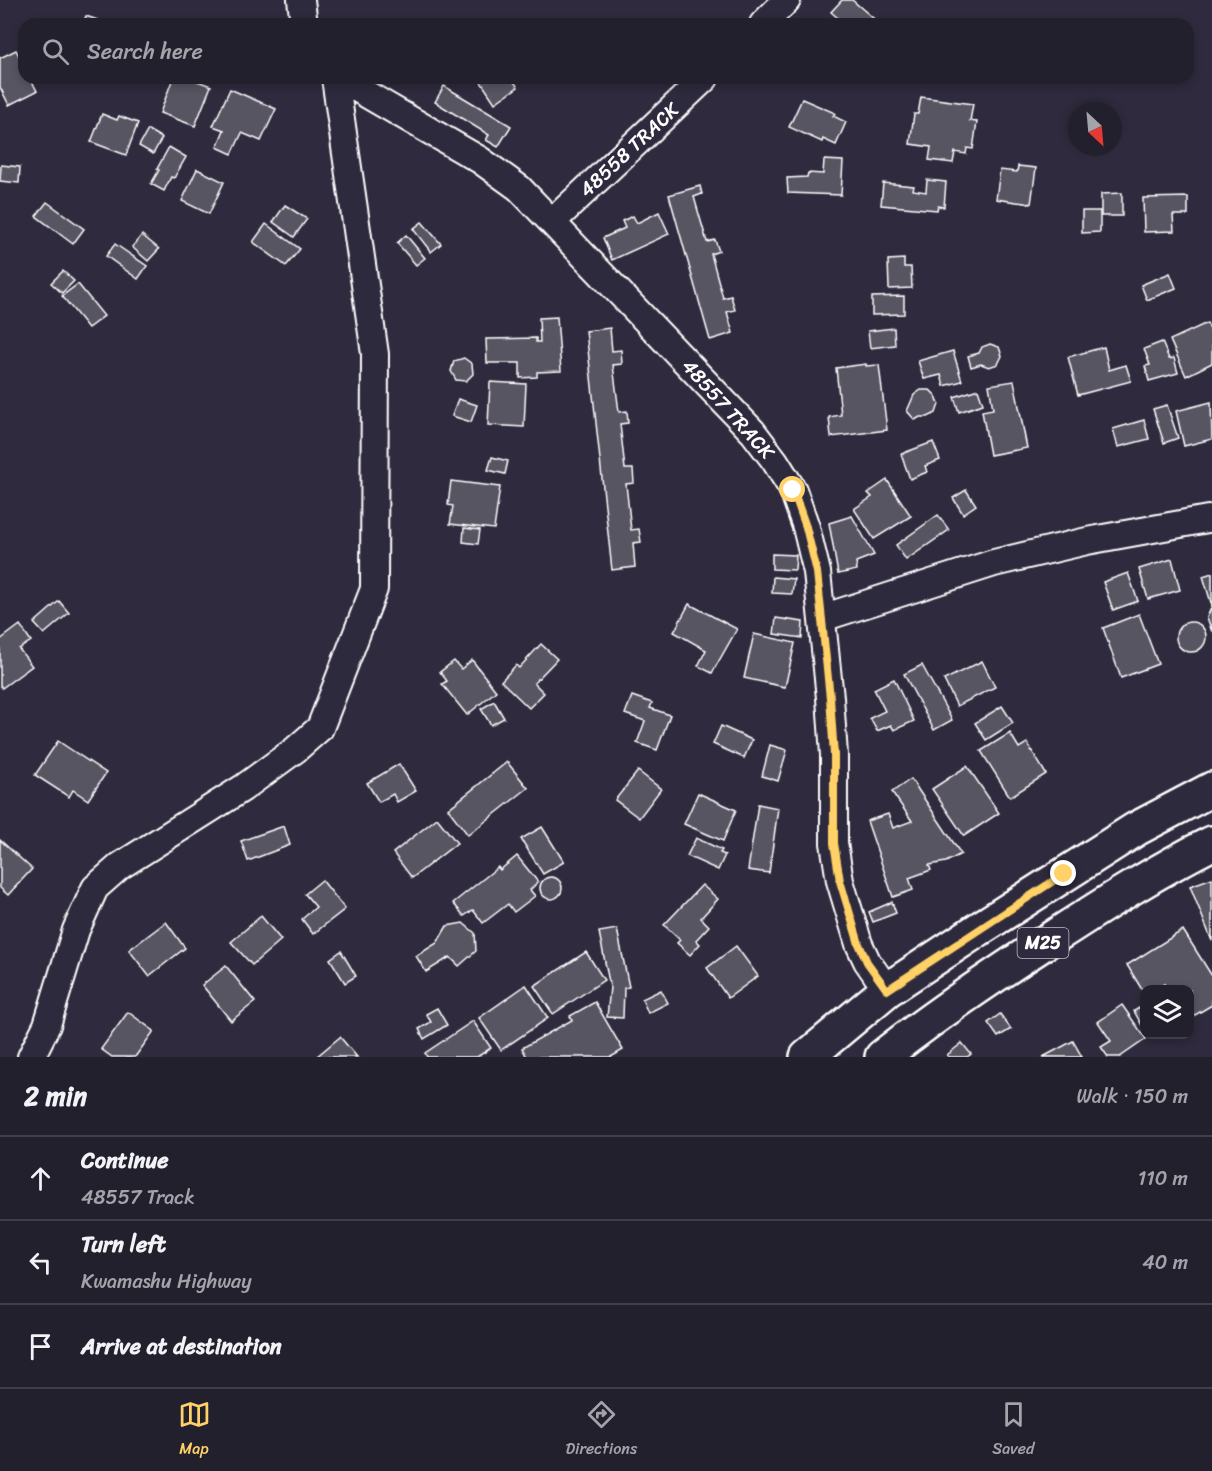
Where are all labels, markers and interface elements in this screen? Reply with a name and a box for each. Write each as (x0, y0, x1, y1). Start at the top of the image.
search box (18, 18, 1194, 84)
text: Search here (87, 32, 203, 71)
icon: search (39, 35, 72, 68)
street label: 48558 TRACK (571, 93, 689, 206)
north arrow (1068, 102, 1122, 156)
street label: 48557 TRACK (673, 350, 784, 469)
route start (779, 476, 805, 502)
route end (1050, 860, 1076, 886)
road number: M25 (1018, 928, 1068, 958)
map controls (1140, 985, 1194, 1039)
button: layers (1140, 985, 1194, 1039)
text: 2 min (24, 1073, 87, 1119)
text: Walk · 150 m (1076, 1079, 1188, 1114)
text: Continue (81, 1141, 169, 1180)
text: 110 m (1138, 1161, 1188, 1196)
icon: ahead (24, 1162, 57, 1195)
text: 48557 Track (81, 1180, 195, 1215)
text: Turn left (81, 1225, 166, 1264)
text: 40 m (1142, 1245, 1188, 1280)
icon: left (24, 1246, 57, 1279)
text: Kwamashu Highway (81, 1264, 252, 1299)
text: Arrive at destination (81, 1327, 282, 1366)
icon: arrive (24, 1330, 57, 1363)
tab: Map (178, 1398, 211, 1463)
tab: Directions (566, 1398, 637, 1463)
tab: Saved (992, 1398, 1034, 1463)

